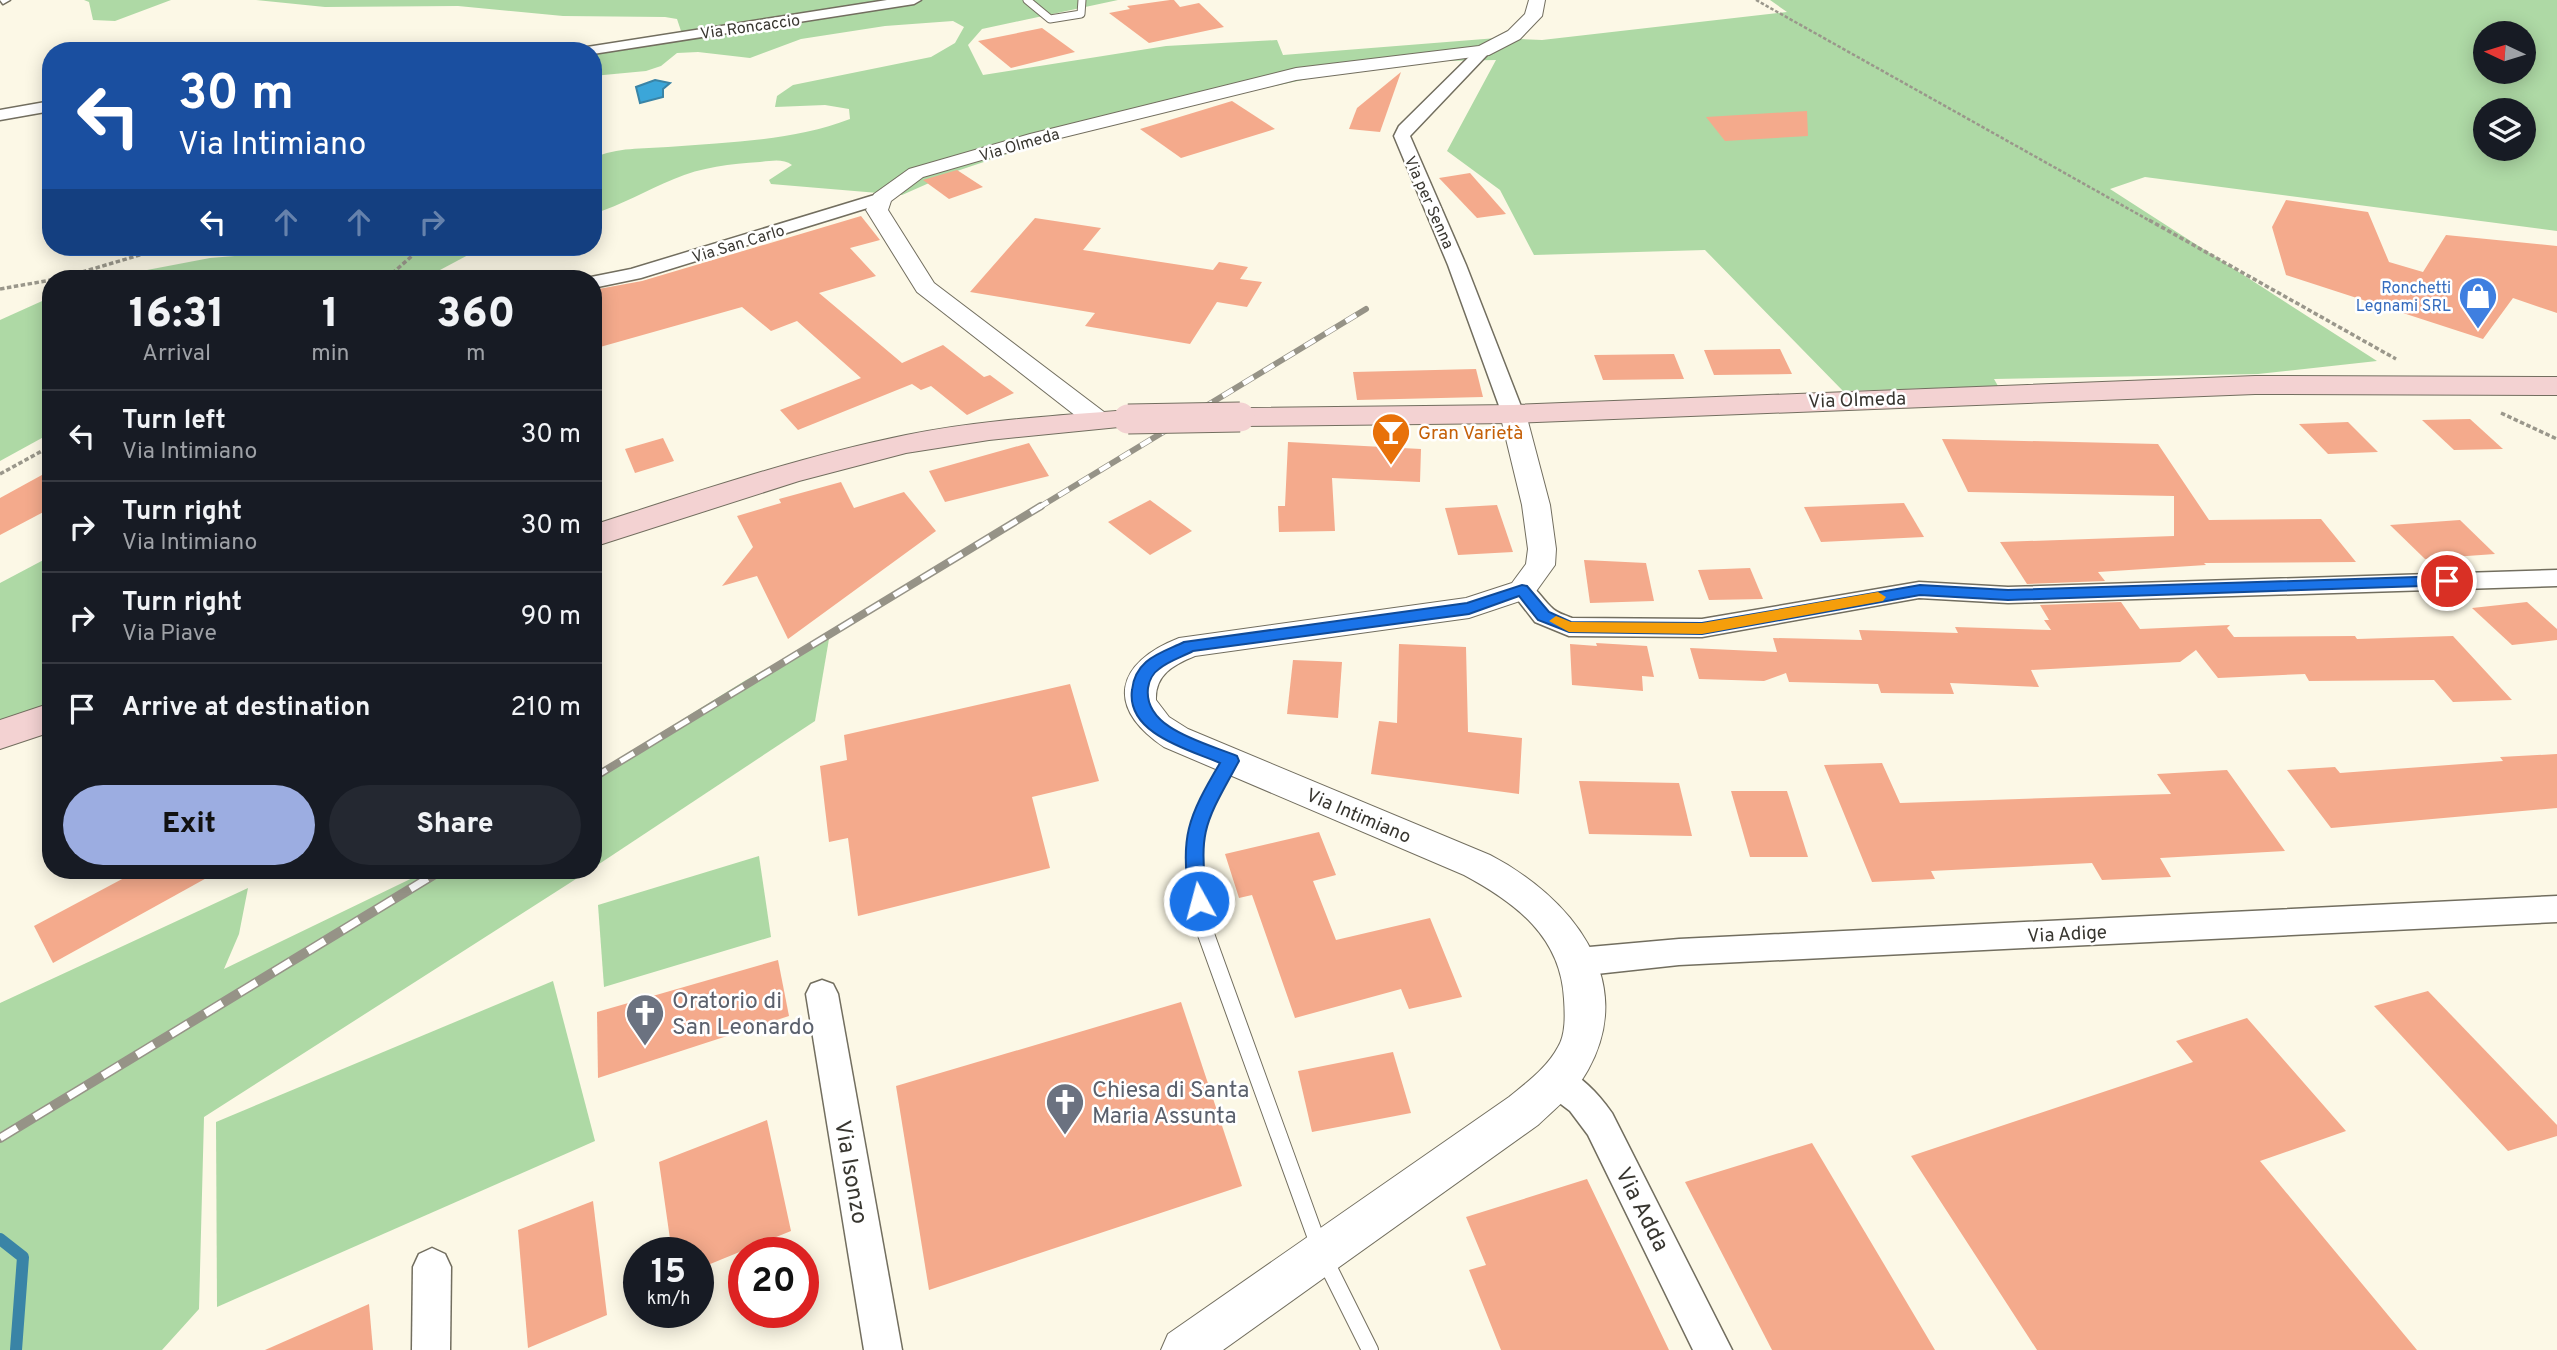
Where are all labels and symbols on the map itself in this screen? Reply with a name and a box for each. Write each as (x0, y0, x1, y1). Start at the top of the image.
street label: Via Roncaccio (699, 11, 802, 45)
north arrow (2473, 21, 2536, 84)
street label: Via Olmeda (977, 125, 1062, 167)
street label: Via per Senna (1399, 153, 1458, 252)
street label: Via San Carlo (690, 221, 787, 268)
shop icon: Ronchetti Legnami SRL (2457, 275, 2499, 330)
place label: Ronchetti Legnami SRL (2356, 279, 2451, 317)
street label: Via Olmeda (1808, 387, 1907, 415)
bar icon: Gran Varietà (1370, 411, 1412, 466)
place label: Gran Varietà (1418, 422, 1523, 446)
pin (2417, 551, 2477, 611)
street label: Via Intimiano (1302, 784, 1414, 850)
position arrow (1162, 864, 1236, 938)
street label: Via Adige (2027, 921, 2108, 949)
place label: Oratorio di San Leonardo (672, 988, 814, 1043)
church icon: Oratorio di San Leonardo (624, 992, 666, 1047)
place label: Chiesa di Santa Maria Assunta (1092, 1077, 1249, 1132)
church icon: Chiesa di Santa Maria Assunta (1044, 1081, 1086, 1136)
street label: Via Isonzo (826, 1118, 873, 1227)
street label: Via Adda (1607, 1163, 1674, 1257)
speed limit sign: 20 (728, 1237, 819, 1328)

